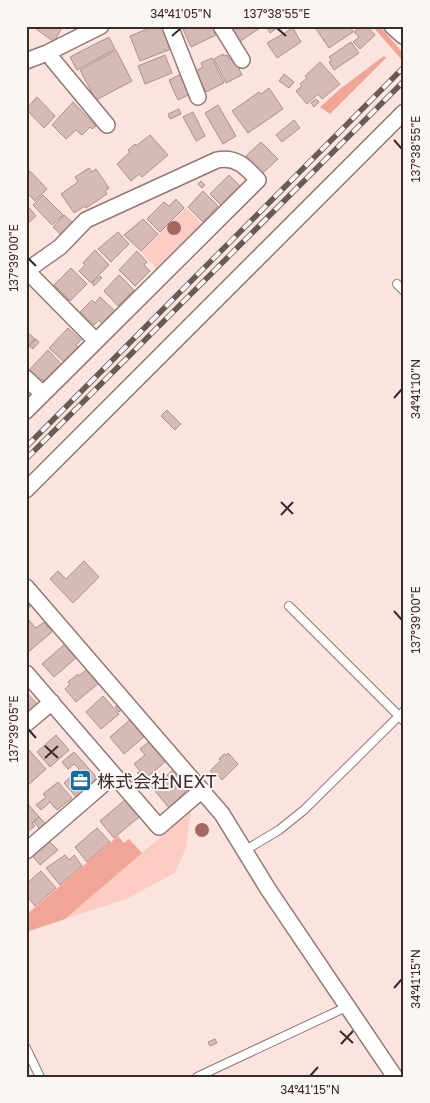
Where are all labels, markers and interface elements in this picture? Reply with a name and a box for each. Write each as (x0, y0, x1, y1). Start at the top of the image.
text: 34°41'05"N (150, 6, 212, 21)
text: 137°38'55"E (244, 6, 310, 21)
text: 137°38'55"E (408, 116, 423, 182)
text: 137°39'00"E (6, 224, 21, 292)
text: 34°41'10"N (408, 359, 423, 419)
text: 137°39'00"E (408, 586, 423, 654)
text: 137°39'05"E (6, 695, 21, 763)
office icon: 株式会社NEXT (69, 769, 93, 793)
place label: 株式会社NEXT (97, 770, 217, 792)
text: 34°41'15"N (408, 949, 423, 1009)
text: 34°41'15"N (280, 1082, 340, 1097)

